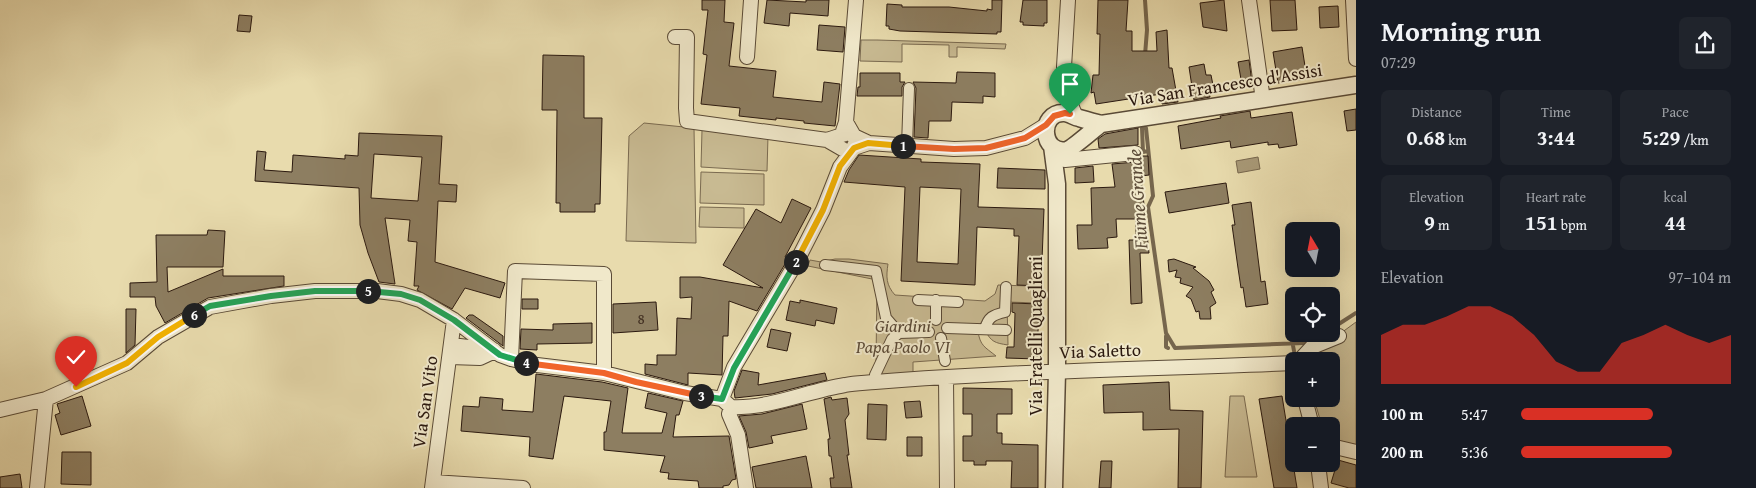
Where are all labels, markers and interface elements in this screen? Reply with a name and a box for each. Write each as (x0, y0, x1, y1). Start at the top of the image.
text: Morning run (1381, 10, 1541, 51)
button: share (1679, 17, 1731, 69)
text: 07:29 (1381, 50, 1416, 74)
street label: Via San Francesco d'Assisi (1126, 56, 1324, 113)
pin (1049, 63, 1091, 114)
icon: arrive (1056, 70, 1084, 98)
text: Distance (1412, 102, 1462, 122)
text: Time (1541, 102, 1571, 122)
text: Pace (1662, 102, 1689, 122)
text: 0.68 (1407, 122, 1445, 153)
text: 3:44 (1537, 122, 1575, 153)
text: 5:29 (1642, 122, 1681, 153)
text: km (1445, 130, 1467, 150)
text: /km (1681, 130, 1709, 150)
pin: 1 (890, 134, 916, 158)
text: 1 (900, 136, 907, 156)
water label: Fiume Grande (1120, 148, 1155, 251)
text: Elevation (1409, 187, 1464, 207)
text: Heart rate (1526, 187, 1586, 207)
text: kcal (1663, 187, 1687, 207)
text: 9 (1424, 207, 1435, 238)
text: 151 (1525, 207, 1558, 238)
text: 44 (1664, 207, 1686, 238)
text: m (1435, 215, 1449, 235)
text: bpm (1558, 215, 1587, 235)
north arrow (1285, 222, 1340, 278)
map controls (1285, 222, 1340, 472)
pin: 2 (784, 250, 808, 274)
text: 2 (793, 252, 800, 272)
street label: Via Fratelli Quaglieni (1022, 256, 1049, 416)
text: Elevation (1381, 265, 1444, 289)
text: 97–104 m (1668, 265, 1731, 289)
pin: 5 (356, 278, 380, 304)
text: 5 (365, 281, 372, 301)
button: locate (1285, 287, 1340, 342)
pin: 6 (182, 302, 206, 328)
text: 6 (191, 305, 198, 325)
house number: 8 (637, 308, 645, 329)
park label: Giardini Papa Paolo VI (855, 312, 951, 360)
pin (55, 336, 97, 387)
street label: Via Saletto (1059, 336, 1141, 365)
icon: check (62, 343, 90, 371)
pin: 4 (514, 350, 538, 376)
button: + (1285, 352, 1340, 407)
text: 4 (523, 353, 530, 373)
street label: Via San Vito (405, 354, 444, 450)
pin: 3 (688, 384, 714, 408)
text: 3 (698, 386, 705, 406)
text: 100 m (1381, 402, 1423, 426)
text: 5:47 (1461, 402, 1488, 426)
button: − (1285, 417, 1340, 472)
text: 200 m (1381, 440, 1423, 464)
text: 5:36 (1461, 440, 1488, 464)

